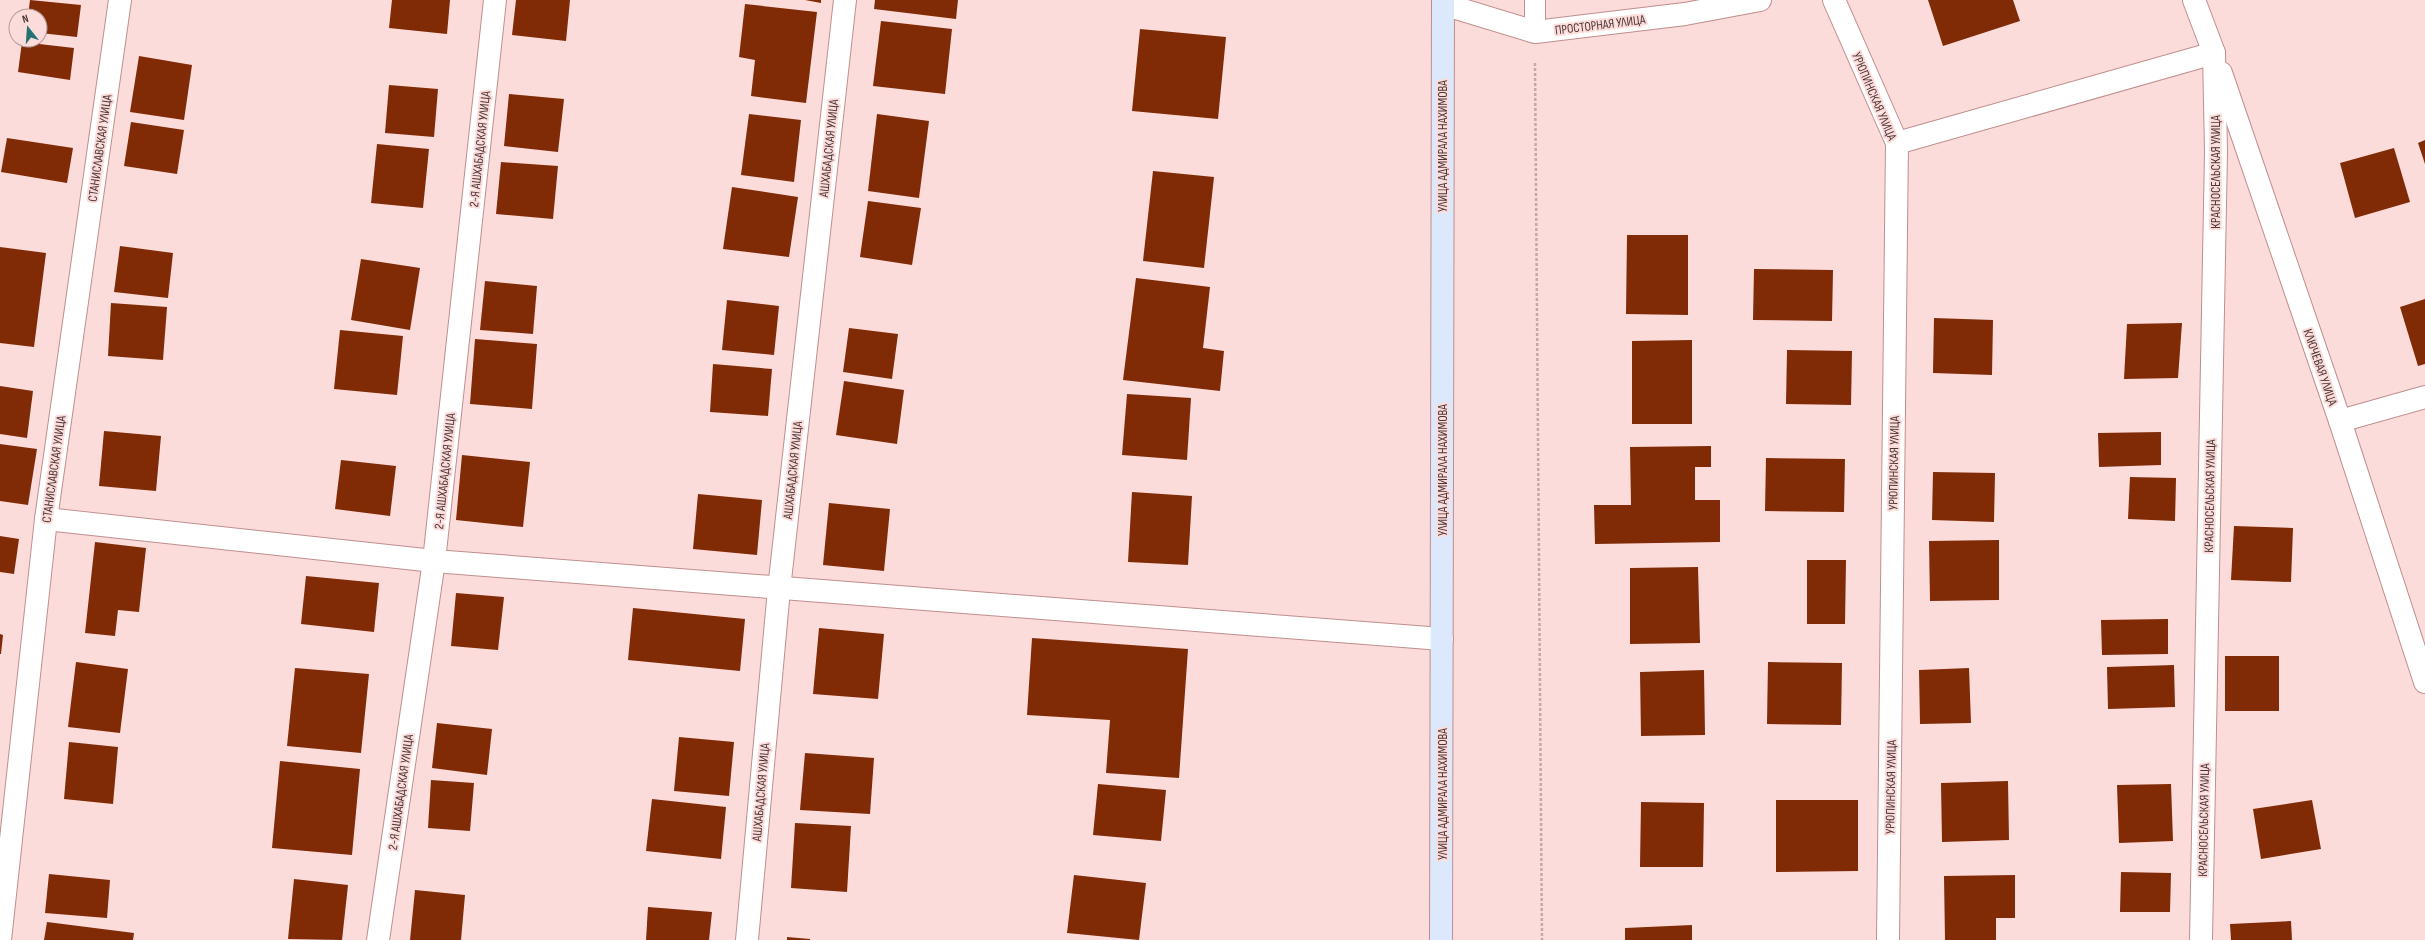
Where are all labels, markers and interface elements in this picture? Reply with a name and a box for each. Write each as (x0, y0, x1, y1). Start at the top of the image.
north arrow (8, 8, 48, 48)
street label: ПРОСТОРНАЯ УЛИЦА (1554, 11, 1647, 38)
text: N (21, 12, 30, 26)
street label: УРЮПИНСКАЯ УЛИЦА (1848, 50, 1900, 143)
street label: УЛИЦА АДМИРАЛА НАХИМОВА (1435, 80, 1451, 212)
street label: 2-Я АШХАБАДСКАЯ УЛИЦА (466, 90, 494, 208)
street label: СТАНИСЛАВСКАЯ УЛИЦА (85, 93, 116, 203)
street label: АШХАБАДСКАЯ УЛИЦА (816, 98, 842, 199)
street label: КРАСНОСЕЛЬСКАЯ УЛИЦА (2208, 115, 2224, 229)
street label: КЛЮЧЕВАЯ УЛИЦА (2299, 327, 2341, 408)
street label: УЛИЦА АДМИРАЛА НАХИМОВА (1435, 404, 1451, 536)
street label: 2-Я АШХАБАДСКАЯ УЛИЦА (431, 412, 459, 530)
street label: СТАНИСЛАВСКАЯ УЛИЦА (39, 414, 70, 524)
street label: УРЮПИНСКАЯ УЛИЦА (1885, 415, 1903, 510)
street label: АШХАБАДСКАЯ УЛИЦА (780, 420, 806, 521)
street label: КРАСНОСЕЛЬСКАЯ УЛИЦА (2201, 439, 2219, 553)
street label: УЛИЦА АДМИРАЛА НАХИМОВА (1435, 728, 1451, 860)
street label: 2-Я АШХАБАДСКАЯ УЛИЦА (385, 733, 417, 851)
street label: УРЮПИНСКАЯ УЛИЦА (1882, 739, 1900, 834)
street label: АШХАБАДСКАЯ УЛИЦА (749, 742, 773, 843)
street label: КРАСНОСЕЛЬСКАЯ УЛИЦА (2195, 763, 2213, 877)

